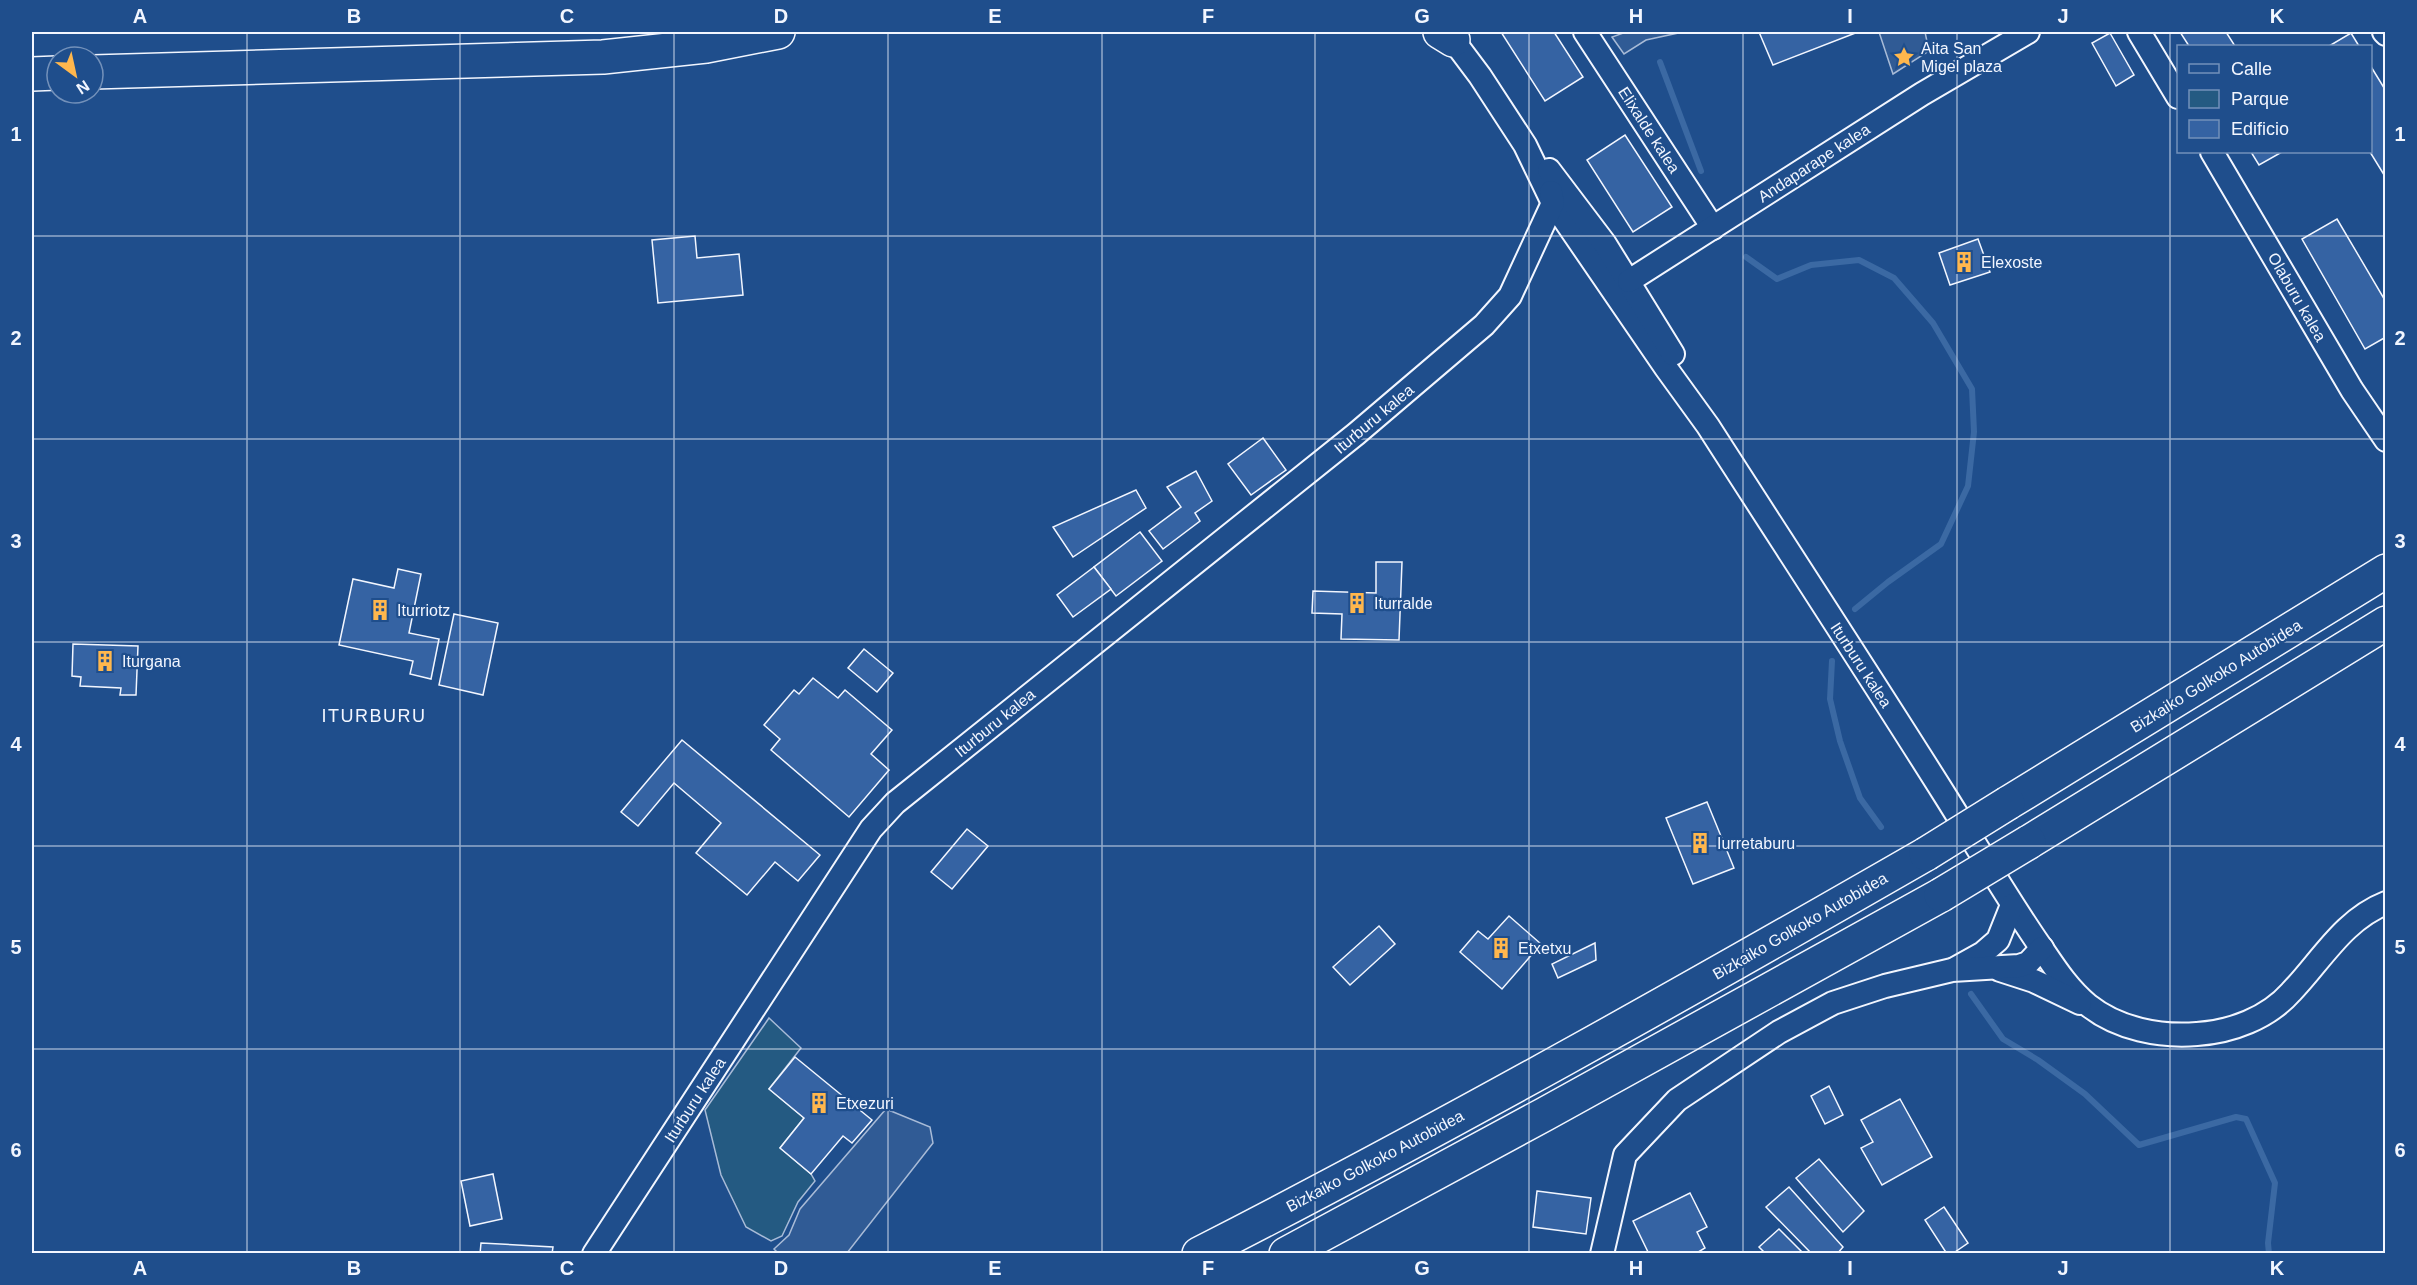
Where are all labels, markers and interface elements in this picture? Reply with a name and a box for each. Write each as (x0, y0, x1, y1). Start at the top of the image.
text: A (133, 5, 147, 27)
text: B (347, 5, 361, 27)
text: C (560, 5, 574, 27)
text: D (774, 5, 788, 27)
text: E (988, 5, 1002, 27)
text: F (1202, 5, 1214, 27)
text: G (1414, 5, 1430, 27)
text: H (1629, 5, 1643, 27)
text: I (1847, 5, 1853, 27)
text: J (2057, 5, 2069, 27)
text: K (2270, 5, 2285, 27)
place label: Aita San Migel plaza (1921, 40, 2002, 75)
north arrow (45, 45, 105, 105)
place icon: Aita San Migel plaza (1892, 45, 1916, 69)
legend (2177, 45, 2372, 153)
text: Calle (2231, 59, 2272, 79)
text: N (73, 77, 92, 97)
street label: Elixalde kalea (1615, 84, 1683, 176)
text: Parque (2231, 89, 2289, 109)
text: Edificio (2231, 119, 2289, 139)
street label: Andaparape kalea (1755, 120, 1873, 206)
text: 1 (10, 123, 22, 145)
text: 1 (2394, 123, 2406, 145)
building icon: Elexoste (1952, 250, 1976, 274)
street label: Olaburu kalea (2265, 250, 2329, 344)
place label: Elexoste (1981, 254, 2042, 271)
text: 2 (10, 327, 22, 349)
text: 2 (2394, 327, 2406, 349)
street label: Iturburu kalea (1331, 381, 1417, 457)
text: 3 (10, 530, 22, 552)
text: 3 (2394, 530, 2406, 552)
building icon: Iturralde (1345, 591, 1369, 615)
place label: Iturralde (1374, 595, 1433, 612)
building icon: Iturriotz (368, 598, 392, 622)
place label: Iturriotz (397, 602, 450, 619)
street label: Bizkaiko Golkoko Autobidea (2127, 616, 2305, 736)
street label: Iturburu kalea (1827, 619, 1895, 711)
building icon: Iturgana (93, 649, 117, 673)
place label: Iturgana (122, 653, 181, 670)
street label: Iturburu kalea (952, 686, 1038, 760)
district label: ITURBURU (322, 706, 427, 726)
text: 4 (10, 733, 22, 755)
text: 4 (2394, 733, 2406, 755)
building icon: Iurretaburu (1688, 831, 1712, 855)
place label: Iurretaburu (1717, 835, 1795, 852)
street label: Bizkaiko Golkoko Autobidea (1710, 869, 1890, 983)
text: 5 (10, 936, 22, 958)
building icon: Etxetxu (1489, 936, 1513, 960)
text: 5 (2394, 936, 2406, 958)
place label: Etxetxu (1518, 940, 1571, 957)
street label: Iturburu kalea (661, 1054, 729, 1146)
building icon: Etxezuri (807, 1091, 831, 1115)
place label: Etxezuri (836, 1095, 894, 1112)
street label: Bizkaiko Golkoko Autobidea (1283, 1107, 1467, 1215)
text: 6 (10, 1139, 22, 1161)
text: 6 (2394, 1139, 2406, 1161)
text: A (133, 1257, 147, 1279)
text: B (347, 1257, 361, 1279)
text: C (560, 1257, 574, 1279)
text: D (774, 1257, 788, 1279)
text: E (988, 1257, 1002, 1279)
text: F (1202, 1257, 1214, 1279)
text: G (1414, 1257, 1430, 1279)
text: H (1629, 1257, 1643, 1279)
text: I (1847, 1257, 1853, 1279)
text: J (2057, 1257, 2069, 1279)
text: K (2270, 1257, 2285, 1279)

